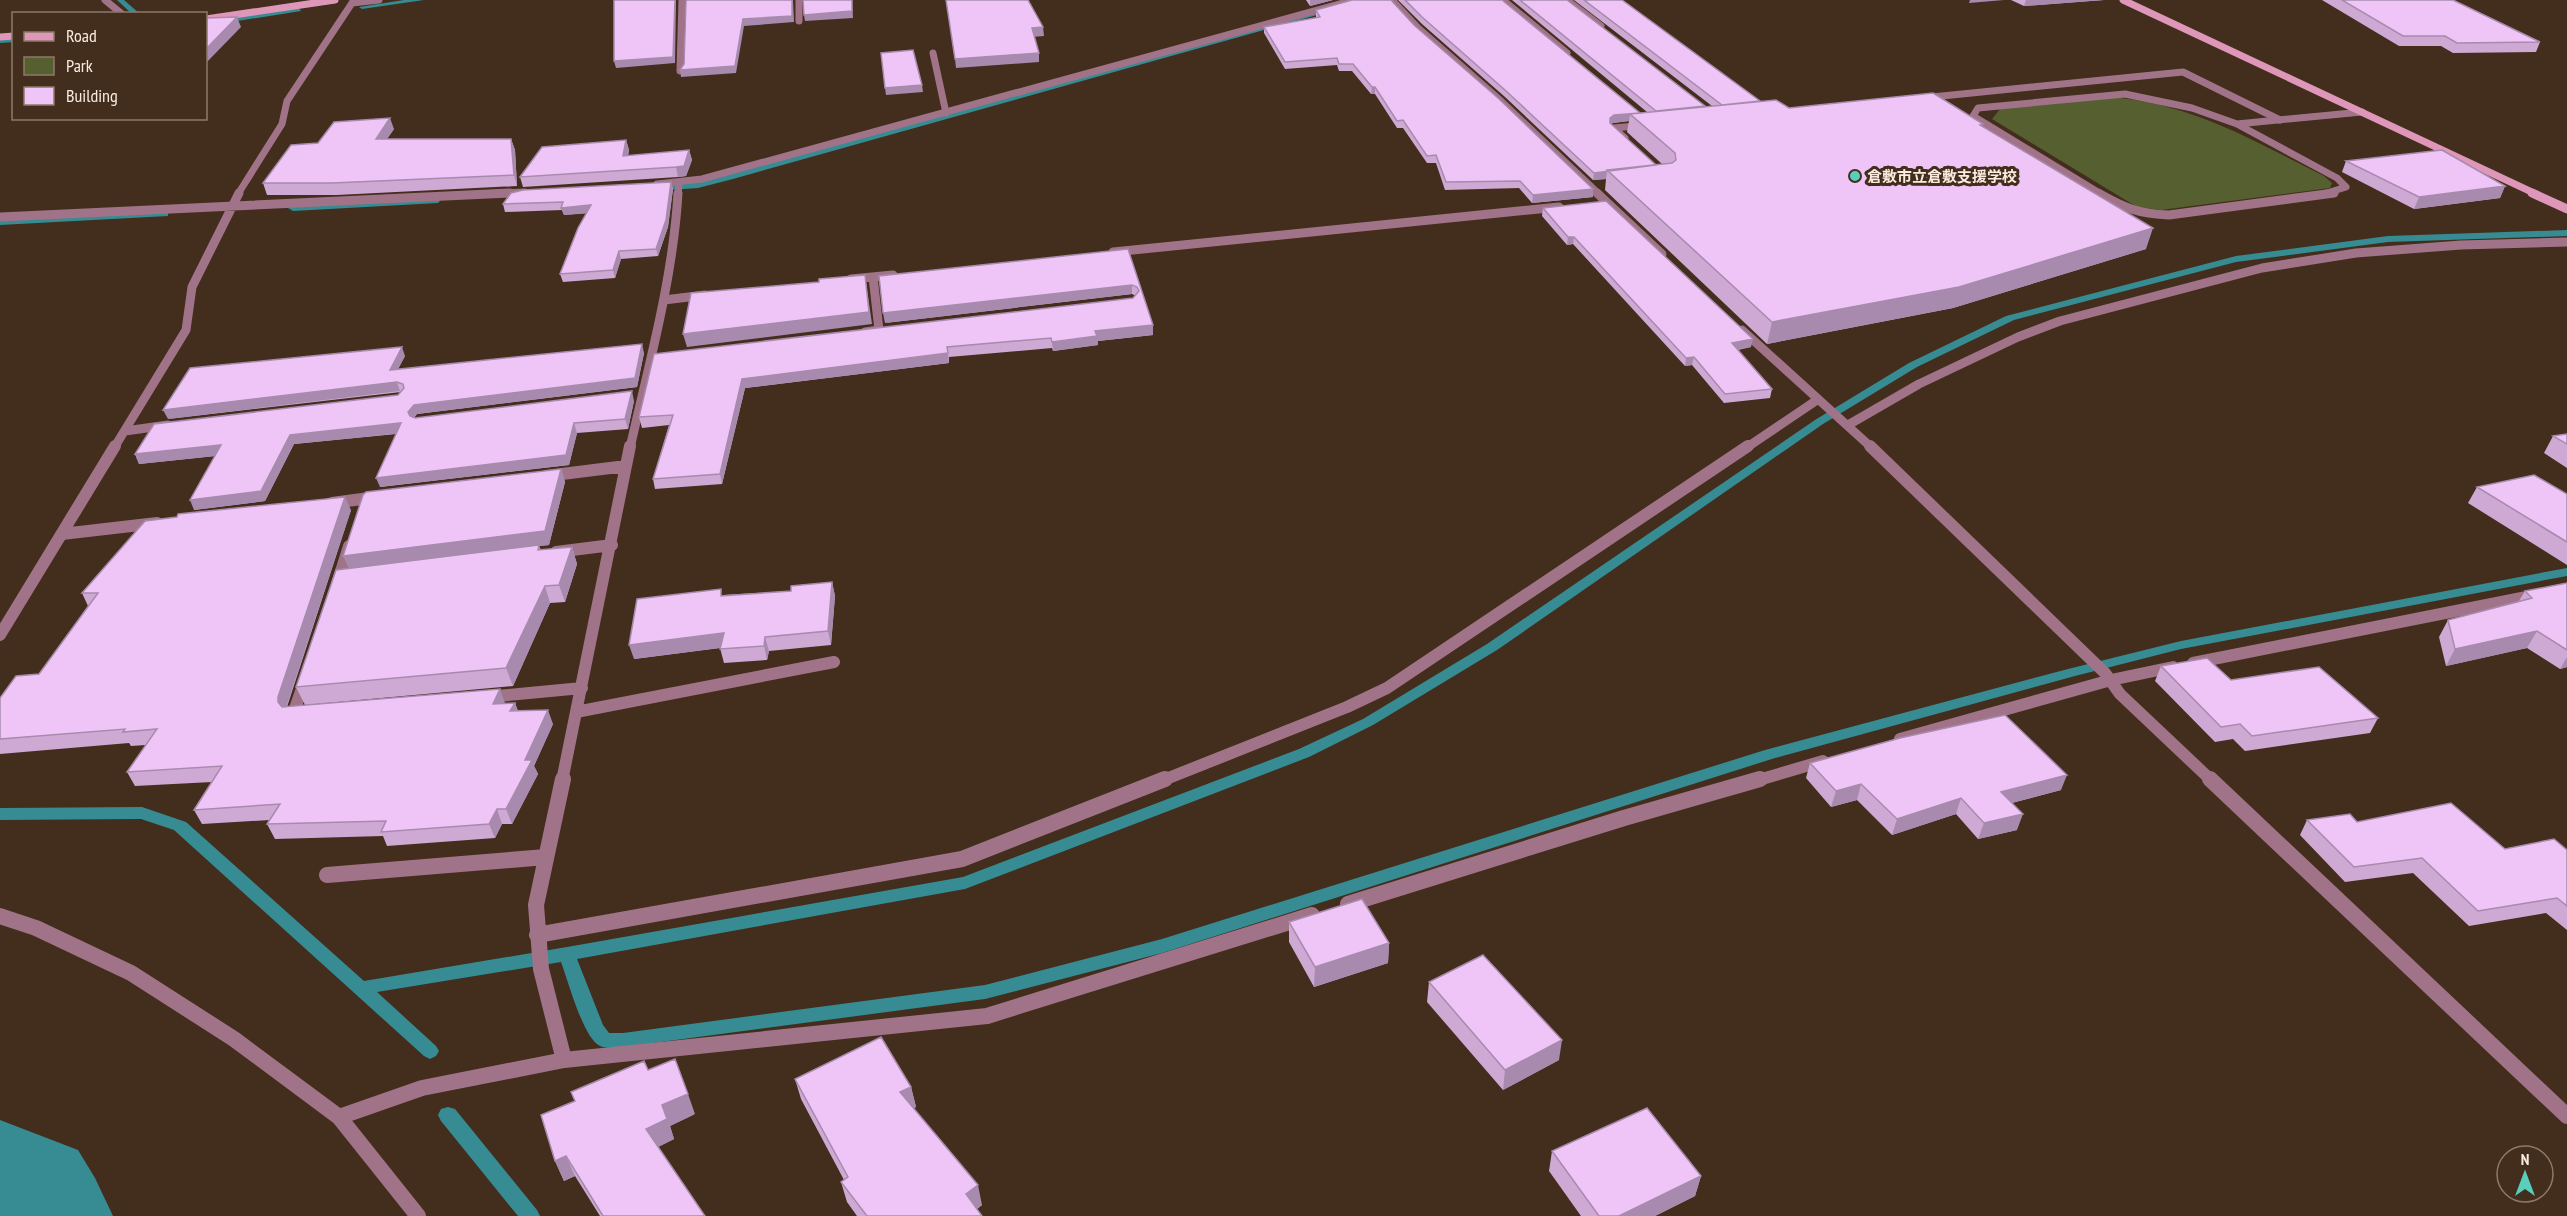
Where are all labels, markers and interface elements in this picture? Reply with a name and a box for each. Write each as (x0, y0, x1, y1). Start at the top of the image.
legend (12, 12, 207, 120)
text: Road (66, 24, 97, 47)
text: Park (66, 54, 93, 77)
text: Building (66, 84, 118, 107)
place label: 倉敷市立倉敷支援学校 (1867, 167, 2017, 186)
marker: 倉敷市立倉敷支援学校 (1848, 169, 1862, 183)
north arrow (2495, 1144, 2555, 1204)
text: N (2521, 1149, 2529, 1169)

